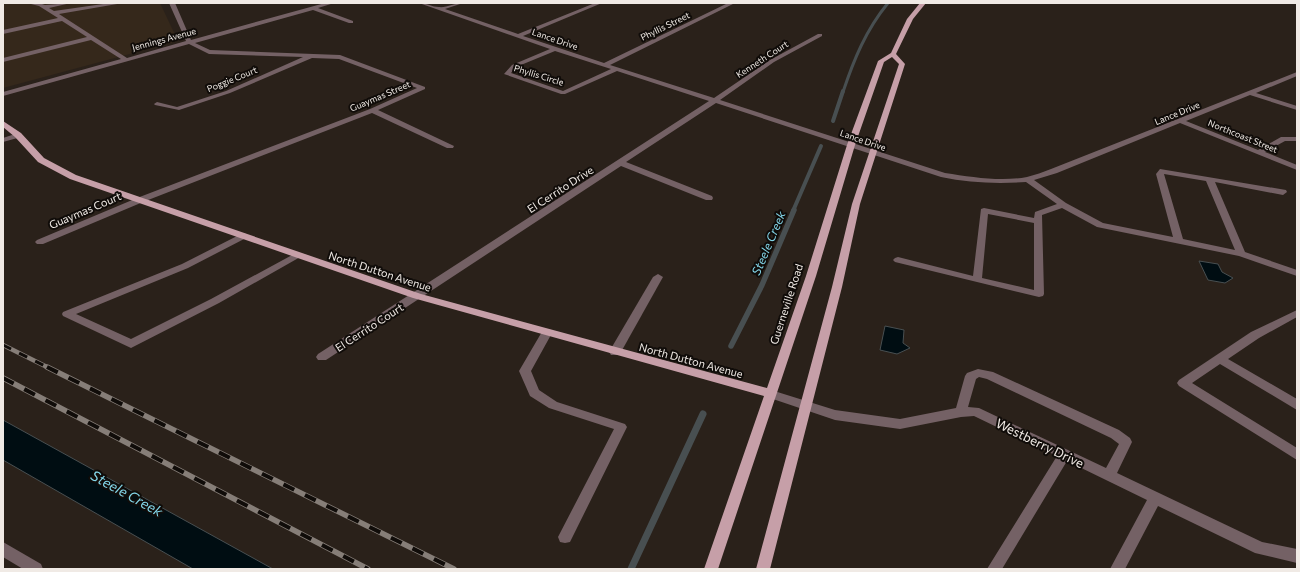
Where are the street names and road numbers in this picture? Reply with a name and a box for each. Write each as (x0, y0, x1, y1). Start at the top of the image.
street label: Phyllis Street (639, 9, 692, 43)
street label: Jennings Avenue (131, 25, 197, 53)
street label: Lance Drive (531, 26, 580, 52)
street label: Kenneth Court (734, 38, 790, 80)
street label: Phyllis Circle (513, 62, 565, 88)
street label: Poggie Court (205, 64, 259, 94)
street label: Guaymas Street (348, 78, 412, 114)
street label: Lance Drive (1153, 99, 1201, 127)
street label: Northcoast Street (1207, 117, 1280, 155)
street label: Lance Drive (839, 127, 888, 153)
street label: El Cerrito Drive (525, 163, 596, 215)
street label: Guaymas Court (47, 189, 123, 231)
street label: North Dutton Avenue (327, 248, 433, 294)
street label: Guerneville Road (767, 262, 805, 346)
street label: El Cerrito Court (332, 300, 406, 354)
street label: North Dutton Avenue (638, 340, 745, 380)
street label: Westberry Drive (993, 415, 1087, 471)

